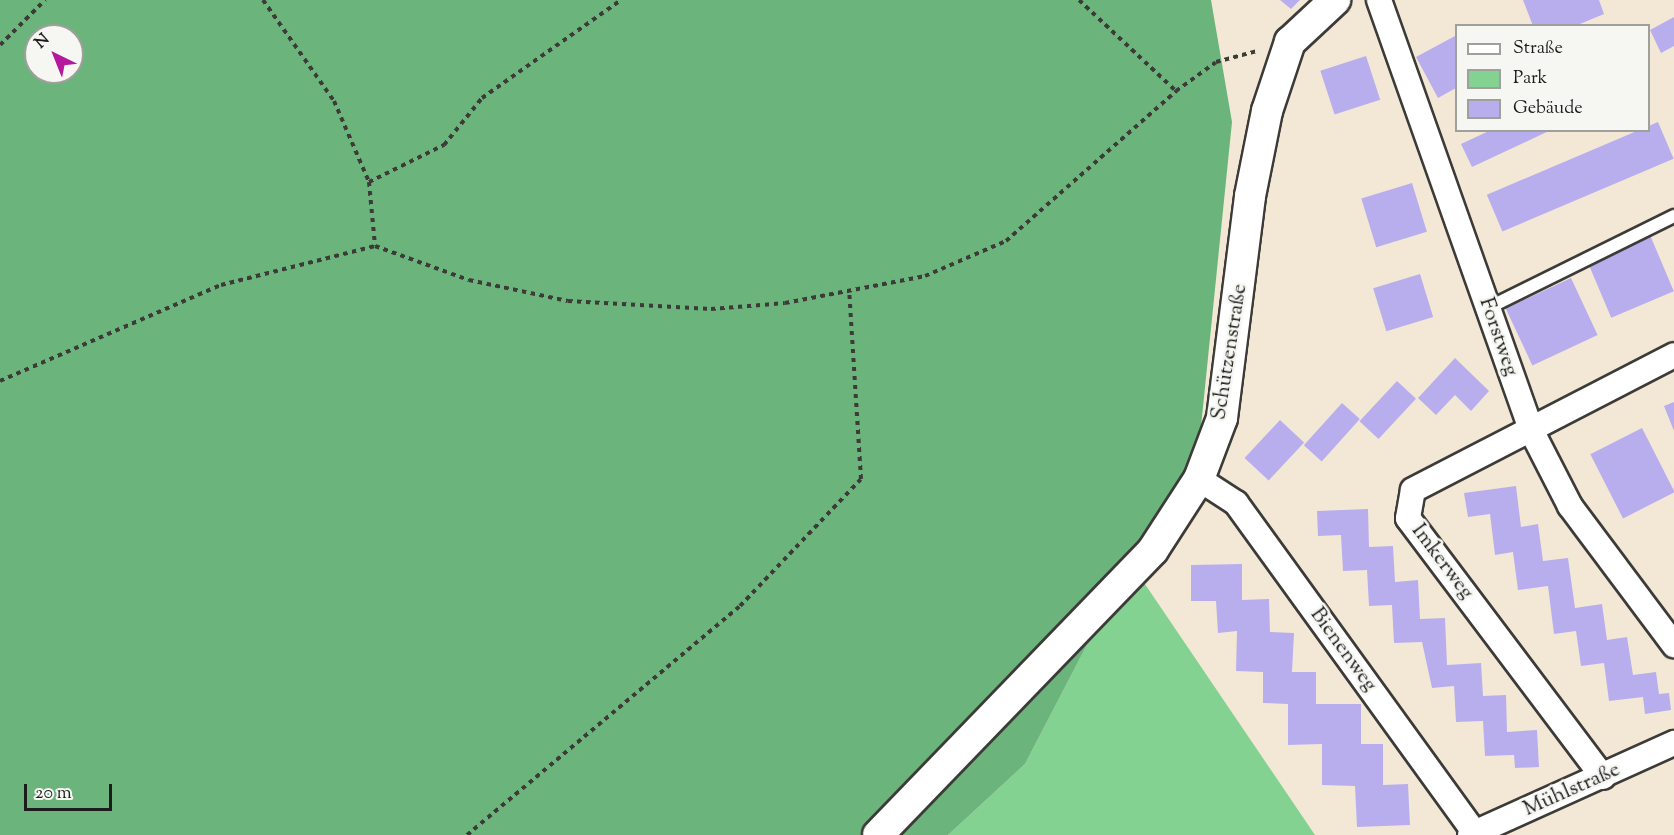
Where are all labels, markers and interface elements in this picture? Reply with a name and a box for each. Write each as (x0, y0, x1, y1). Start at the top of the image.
north arrow (24, 24, 84, 84)
legend (1455, 24, 1650, 132)
text: N (30, 29, 55, 55)
text: Straße (1513, 36, 1563, 62)
text: Park (1513, 66, 1547, 92)
text: Gebäude (1513, 96, 1583, 122)
street label: Schützenstraße (1207, 282, 1253, 422)
street label: Forstweg (1473, 294, 1523, 380)
street label: Imkerweg (1405, 519, 1479, 605)
street label: Bienenweg (1304, 603, 1382, 697)
street label: Mühlstraße (1520, 758, 1624, 822)
scale bar (27, 772, 116, 810)
text: 20 m (35, 781, 72, 807)

